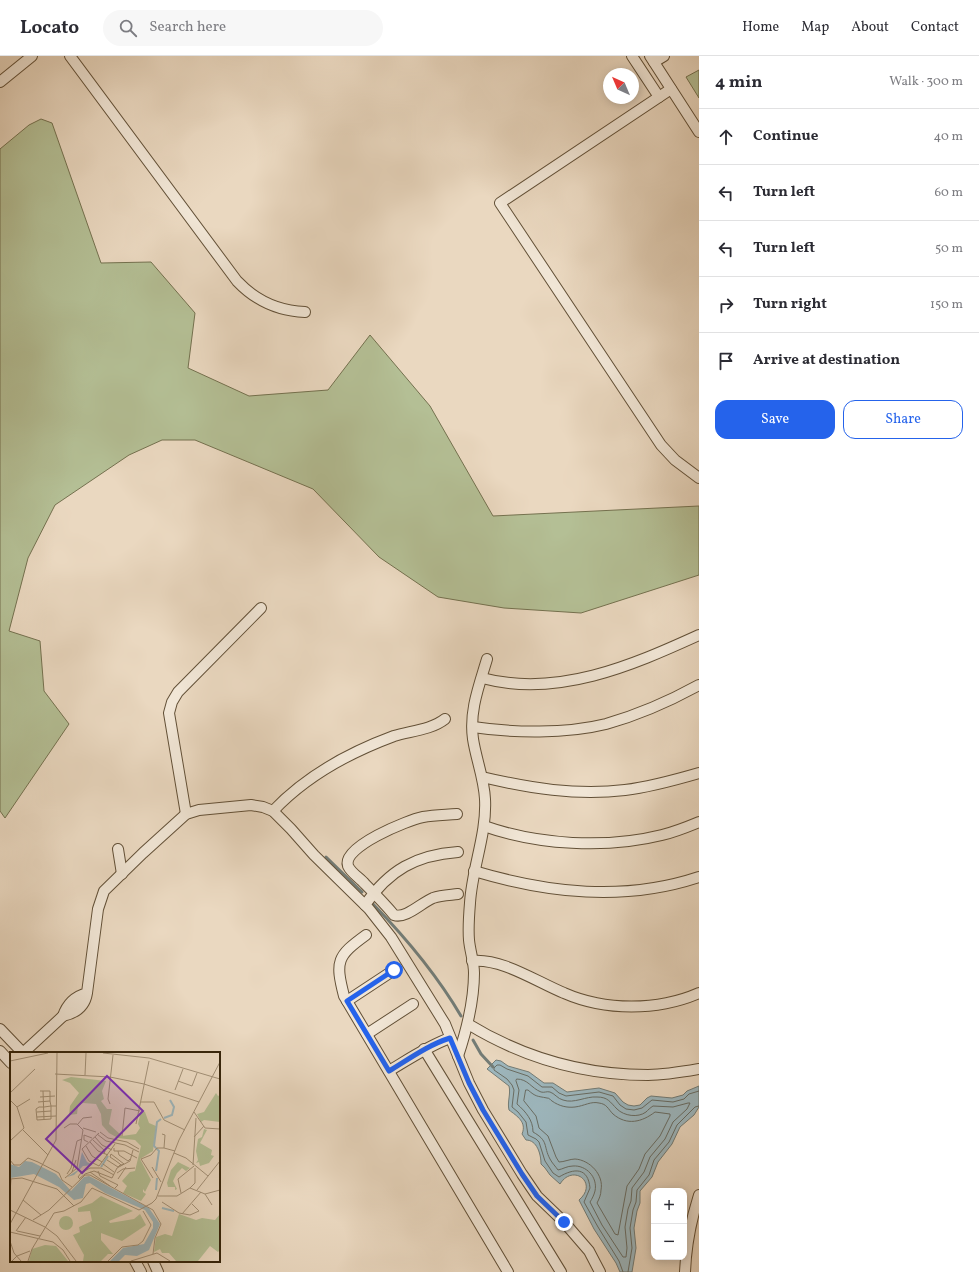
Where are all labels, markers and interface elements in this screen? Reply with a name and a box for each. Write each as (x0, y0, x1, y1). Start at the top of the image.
search box (103, 10, 383, 46)
text: Locato (20, 15, 79, 41)
icon: search (117, 17, 139, 39)
text: Search here (149, 17, 226, 38)
text: Home (742, 18, 779, 37)
text: Map (801, 18, 829, 37)
text: About (851, 18, 889, 37)
text: Contact (911, 18, 959, 37)
north arrow (603, 68, 639, 104)
text: 4 min (715, 71, 762, 94)
text: Walk · 300 m (889, 73, 963, 91)
icon: ahead (715, 126, 737, 148)
text: Continue (753, 126, 818, 147)
text: 40 m (934, 128, 963, 146)
icon: left (715, 182, 737, 204)
text: Turn left (753, 182, 815, 203)
text: 60 m (935, 184, 963, 202)
icon: left (715, 238, 737, 260)
text: Turn left (753, 238, 815, 259)
text: 50 m (935, 240, 963, 258)
icon: right (715, 294, 737, 316)
text: Turn right (753, 294, 827, 315)
text: 150 m (930, 296, 963, 314)
icon: arrive (715, 350, 737, 372)
text: Arrive at destination (753, 350, 900, 371)
button: Save (715, 400, 835, 439)
button: Share (843, 400, 963, 439)
route start (385, 961, 403, 979)
inset map (10, 1052, 220, 1262)
map controls (651, 1188, 687, 1260)
button: + (651, 1188, 687, 1224)
route end (555, 1213, 573, 1231)
button: − (651, 1224, 687, 1260)

